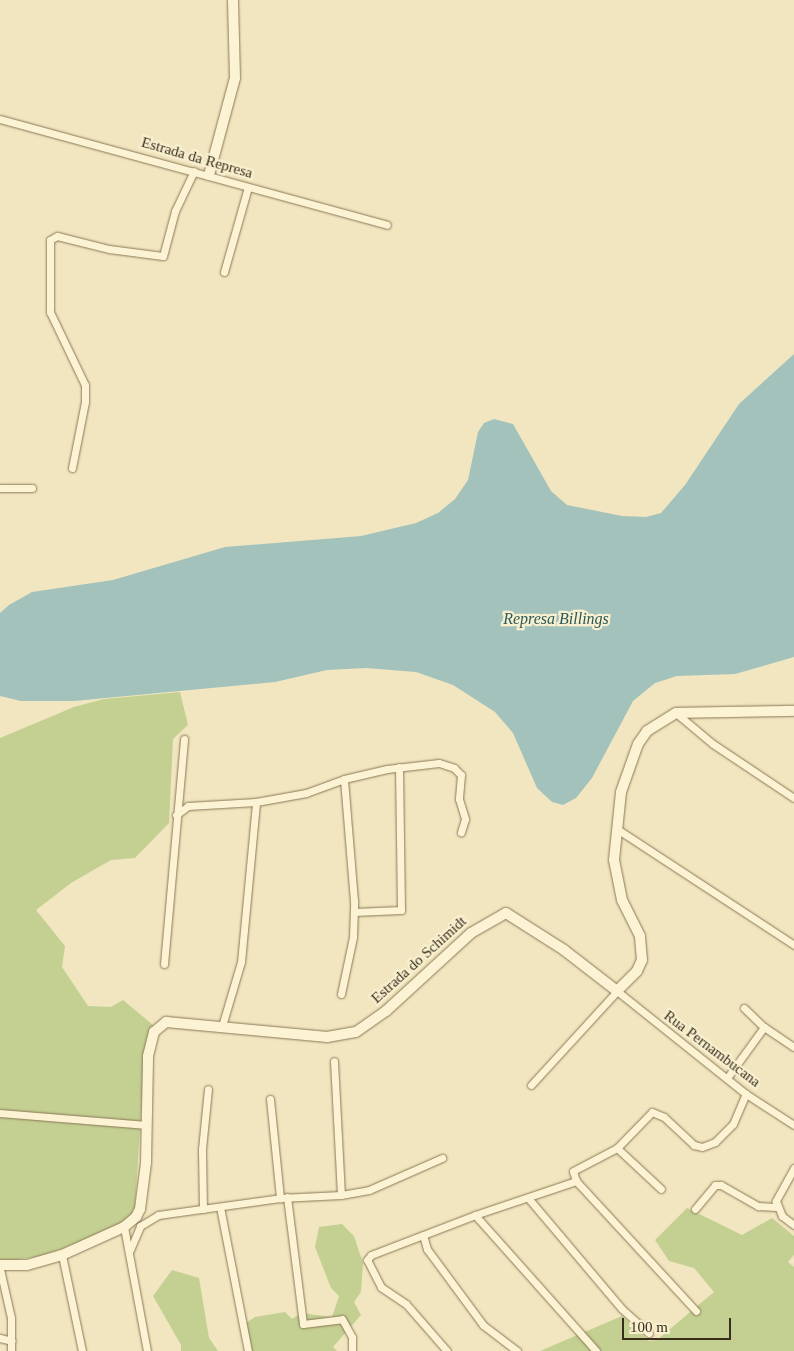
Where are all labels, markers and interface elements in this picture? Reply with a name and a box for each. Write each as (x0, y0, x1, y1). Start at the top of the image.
street label: Estrada da Represa (139, 134, 255, 182)
water label: Represa Billings (503, 609, 609, 629)
street label: Estrada do Schimidt (368, 913, 470, 1007)
street label: Rua Pernambucana (660, 1007, 764, 1091)
scale bar (624, 1308, 733, 1340)
text: 100 m (630, 1319, 668, 1335)

